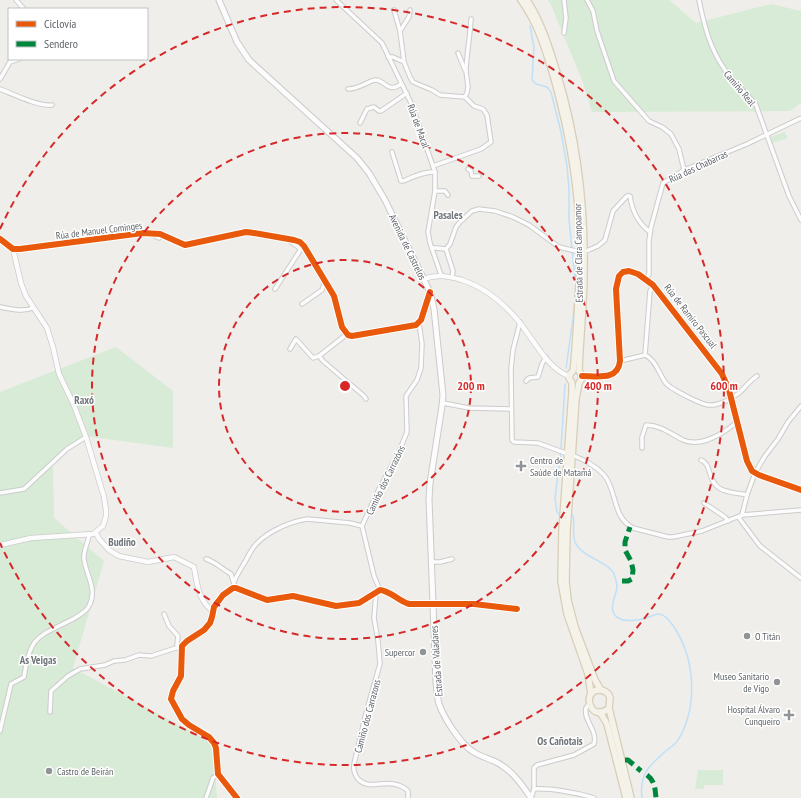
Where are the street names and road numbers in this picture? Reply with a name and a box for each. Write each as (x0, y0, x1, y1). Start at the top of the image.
street label: Camiño Real (721, 68, 759, 109)
street label: Rúa de Macal (405, 102, 433, 151)
street label: Rúa das Chabarras (667, 147, 730, 186)
street label: Estrada de Clara Campoamor (571, 203, 586, 303)
street label: Avenida de Castrelos (386, 212, 429, 283)
street label: Rúa de Manuel Cominges (55, 219, 144, 242)
street label: Rúa de Ramiro Pascual (661, 281, 720, 352)
street label: Camiño dos Carrazóns (363, 443, 408, 517)
street label: Estrada de Valadares (427, 624, 445, 697)
street label: Camiño dos Carrazons (351, 677, 384, 754)

